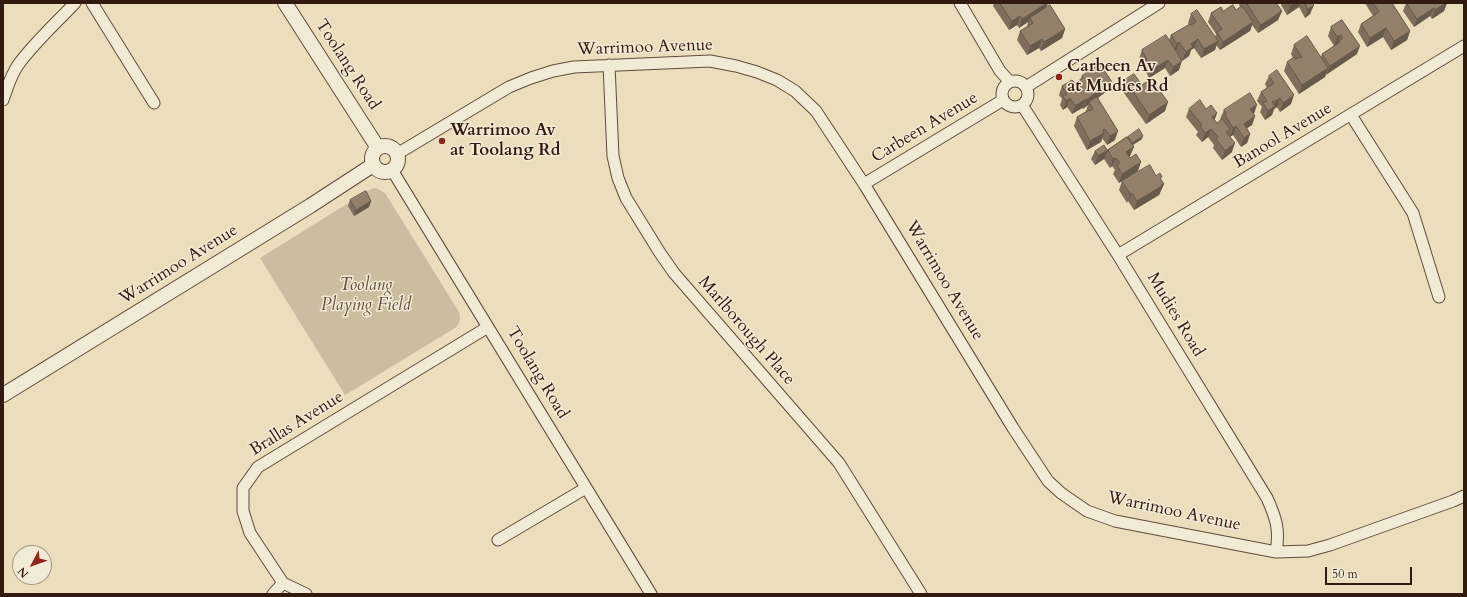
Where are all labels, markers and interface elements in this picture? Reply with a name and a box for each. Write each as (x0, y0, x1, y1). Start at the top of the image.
street label: Toolang Road (310, 16, 384, 114)
street label: Warrimoo Avenue (577, 35, 713, 61)
place label: Carbeen Av at Mudies Rd (1067, 57, 1168, 97)
marker: Carbeen Av at Mudies Rd (1054, 72, 1064, 82)
street label: Carbeen Avenue (868, 88, 982, 168)
street label: Banool Avenue (1230, 99, 1336, 173)
place label: Warrimoo Av at Toolang Rd (450, 121, 560, 161)
marker: Warrimoo Av at Toolang Rd (437, 136, 447, 146)
street label: Warrimoo Avenue (900, 218, 988, 344)
street label: Warrimoo Avenue (116, 220, 242, 310)
street label: Mudies Road (1142, 269, 1208, 361)
street label: Marlborough Place (693, 272, 799, 390)
park label: Toolang Playing Field (321, 276, 411, 316)
street label: Toolang Road (502, 323, 572, 423)
street label: Brallas Avenue (246, 387, 348, 461)
street label: Warrimoo Avenue (1105, 488, 1243, 536)
north arrow (12, 545, 52, 585)
scale bar (1327, 559, 1414, 585)
text: N (15, 564, 32, 581)
text: 50 m (1332, 566, 1358, 582)

